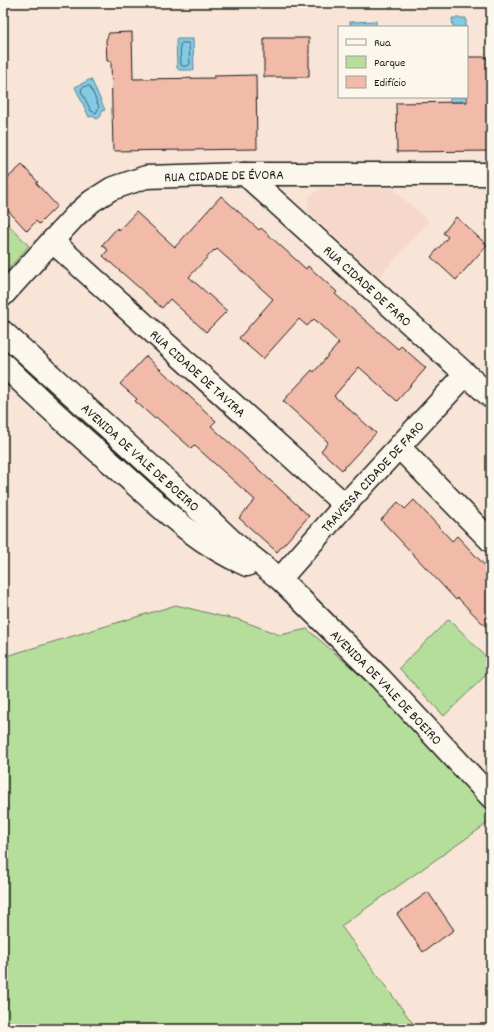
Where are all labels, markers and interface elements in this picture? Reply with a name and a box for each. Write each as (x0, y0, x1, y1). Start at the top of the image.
legend (338, 26, 468, 98)
text: Rua (374, 35, 391, 52)
text: Parque (374, 55, 405, 72)
text: Edifício (374, 75, 406, 92)
street label: RUA CIDADE DE ÉVORA (164, 166, 284, 188)
street label: RUA CIDADE DE FARO (318, 242, 415, 332)
street label: RUA CIDADE DE TAVIRA (145, 326, 250, 423)
street label: AVENIDA DE VALE DE BOEIRO (76, 399, 203, 517)
street label: TRAVESSA CIDADE DE FARO (317, 417, 430, 538)
street label: AVENIDA DE VALE DE BOEIRO (325, 626, 446, 750)

